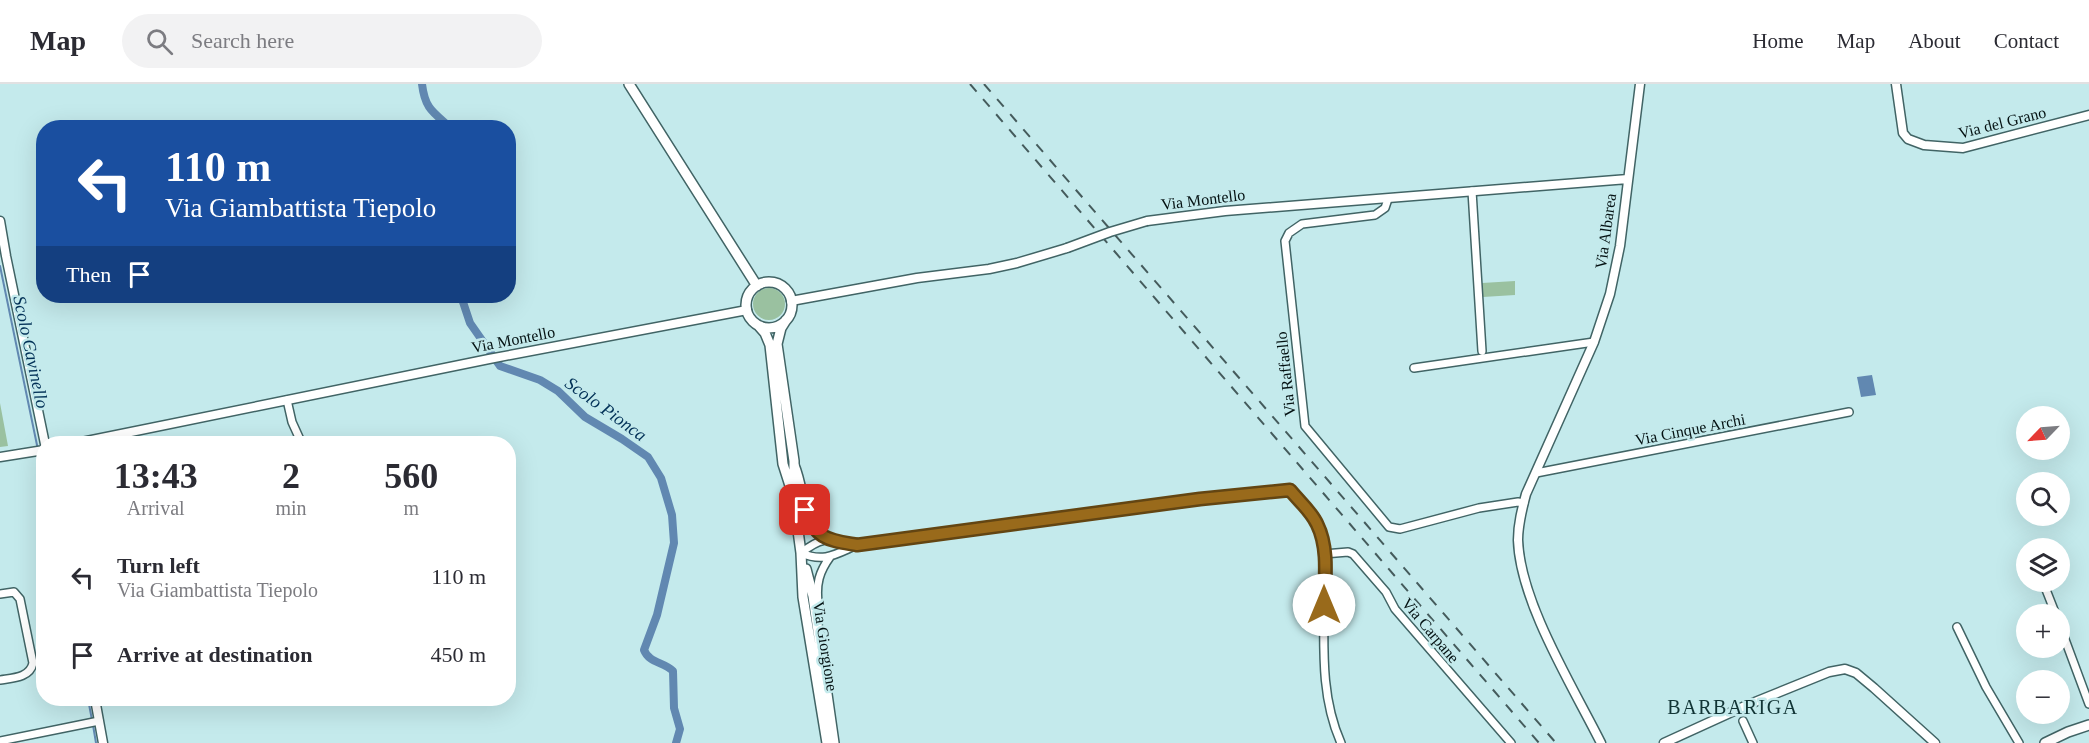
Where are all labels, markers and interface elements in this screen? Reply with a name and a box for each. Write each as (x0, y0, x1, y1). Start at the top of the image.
search box (122, 14, 542, 68)
text: Map (30, 25, 86, 56)
icon: search (143, 25, 176, 58)
text: Search here (191, 28, 294, 53)
text: Home (1752, 29, 1804, 53)
text: Map (1837, 29, 1875, 53)
text: About (1908, 29, 1961, 53)
text: Contact (1994, 29, 2059, 53)
street label: Via del Grano (1957, 103, 2048, 142)
icon: left (66, 144, 144, 222)
text: 110 m (165, 144, 271, 190)
street label: Via Montello (1160, 186, 1246, 213)
street label: Via Albarea (1592, 192, 1619, 270)
text: Via Giambattista Tiepolo (165, 193, 436, 223)
icon: arrive (123, 258, 156, 291)
text: Then (66, 262, 111, 287)
water label: Scolo Cavinello (9, 294, 53, 410)
street label: Via Montello (470, 323, 556, 356)
street label: Via Raffaello (1273, 331, 1298, 417)
water label: Scolo Pionca (561, 373, 651, 445)
north arrow (2016, 406, 2070, 460)
map controls (2016, 406, 2070, 724)
street label: Via Cinque Archi (1634, 410, 1747, 449)
text: 13:43 (114, 456, 198, 496)
text: 2 (282, 456, 300, 496)
text: 560 (384, 456, 438, 496)
button: search (2016, 472, 2070, 526)
pin (779, 484, 830, 535)
icon: arrive (788, 493, 821, 526)
text: Arrival (127, 497, 185, 519)
text: min (275, 497, 307, 519)
text: m (404, 497, 419, 519)
button: layers (2016, 538, 2070, 592)
text: Turn left (117, 553, 200, 578)
icon: left (66, 561, 99, 594)
text: 110 m (431, 564, 486, 589)
position arrow (1292, 573, 1356, 637)
text: Via Giambattista Tiepolo (117, 579, 318, 601)
street label: Via Carpane (1398, 594, 1463, 667)
street label: Via Giorgione (809, 600, 841, 692)
button: + (2016, 604, 2070, 658)
icon: arrive (66, 639, 99, 672)
text: Arrive at destination (117, 642, 313, 667)
text: 450 m (430, 642, 486, 667)
button: − (2016, 670, 2070, 724)
district label: BARBARIGA (1667, 696, 1799, 718)

